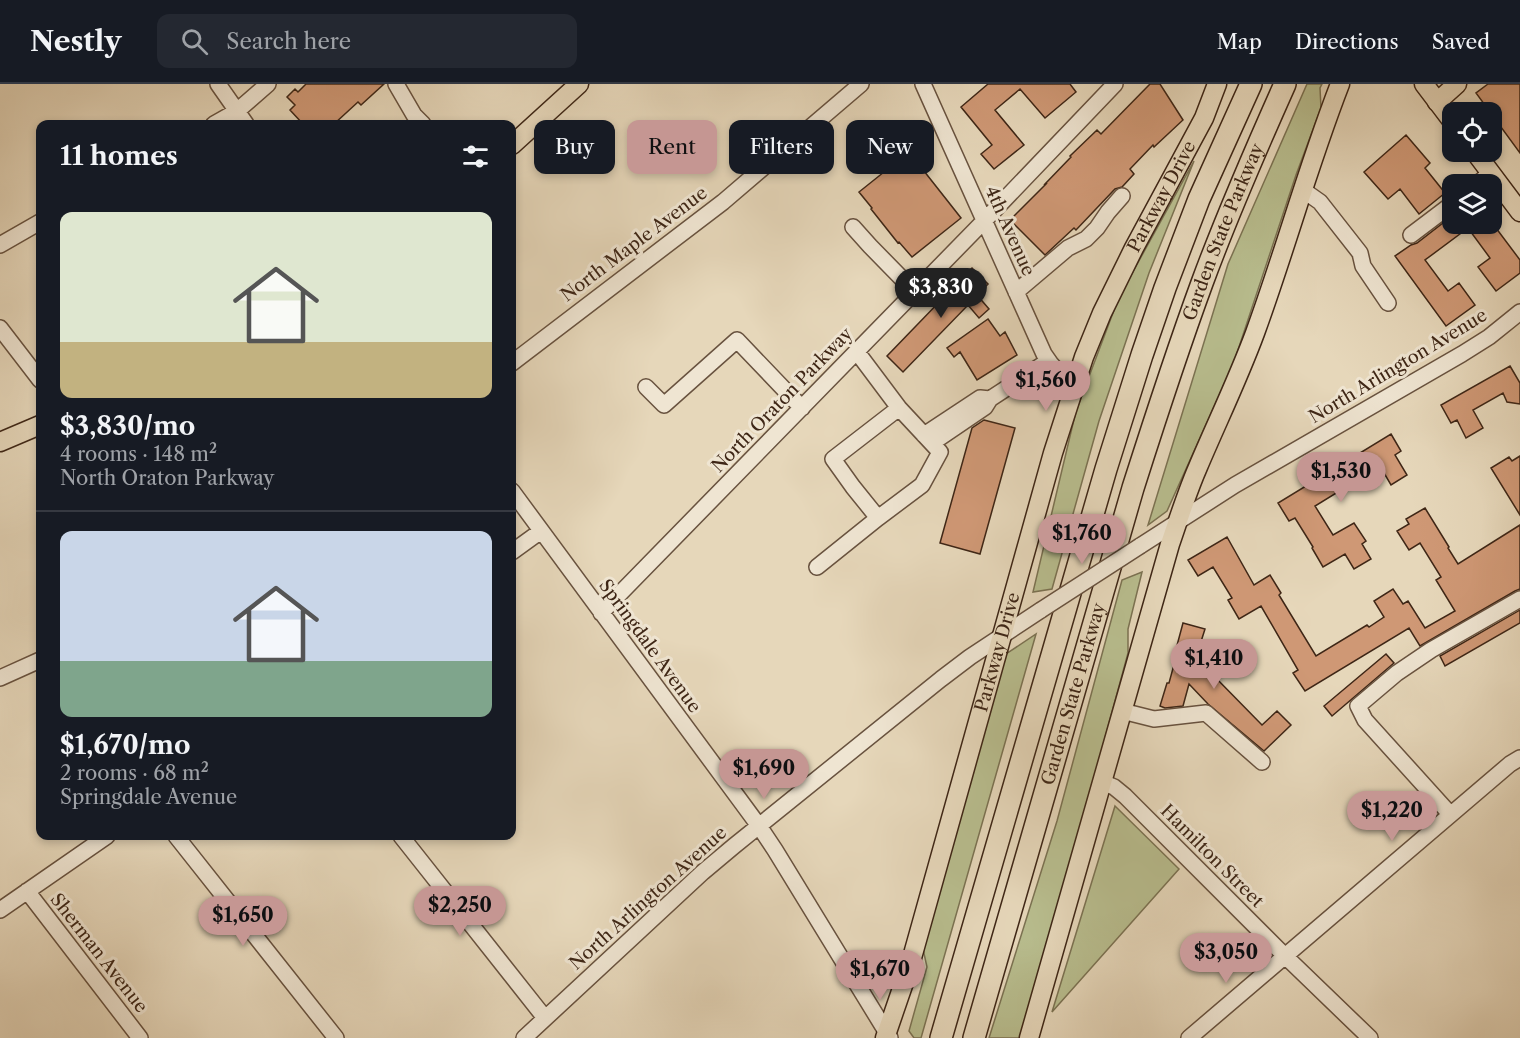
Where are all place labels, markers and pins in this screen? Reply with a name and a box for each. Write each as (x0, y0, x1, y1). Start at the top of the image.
pin: $3,830 (892, 268, 990, 319)
pin: $1,560 (997, 361, 1095, 412)
pin: $1,530 (1292, 452, 1390, 503)
pin: $1,760 (1033, 514, 1131, 565)
pin: $1,410 (1165, 639, 1263, 690)
pin: $1,690 (715, 749, 813, 800)
pin: $1,220 (1343, 791, 1441, 842)
pin: $2,250 (411, 886, 509, 937)
pin: $1,650 (194, 896, 292, 947)
pin: $3,050 (1177, 933, 1275, 984)
pin: $1,670 (831, 950, 929, 1001)

